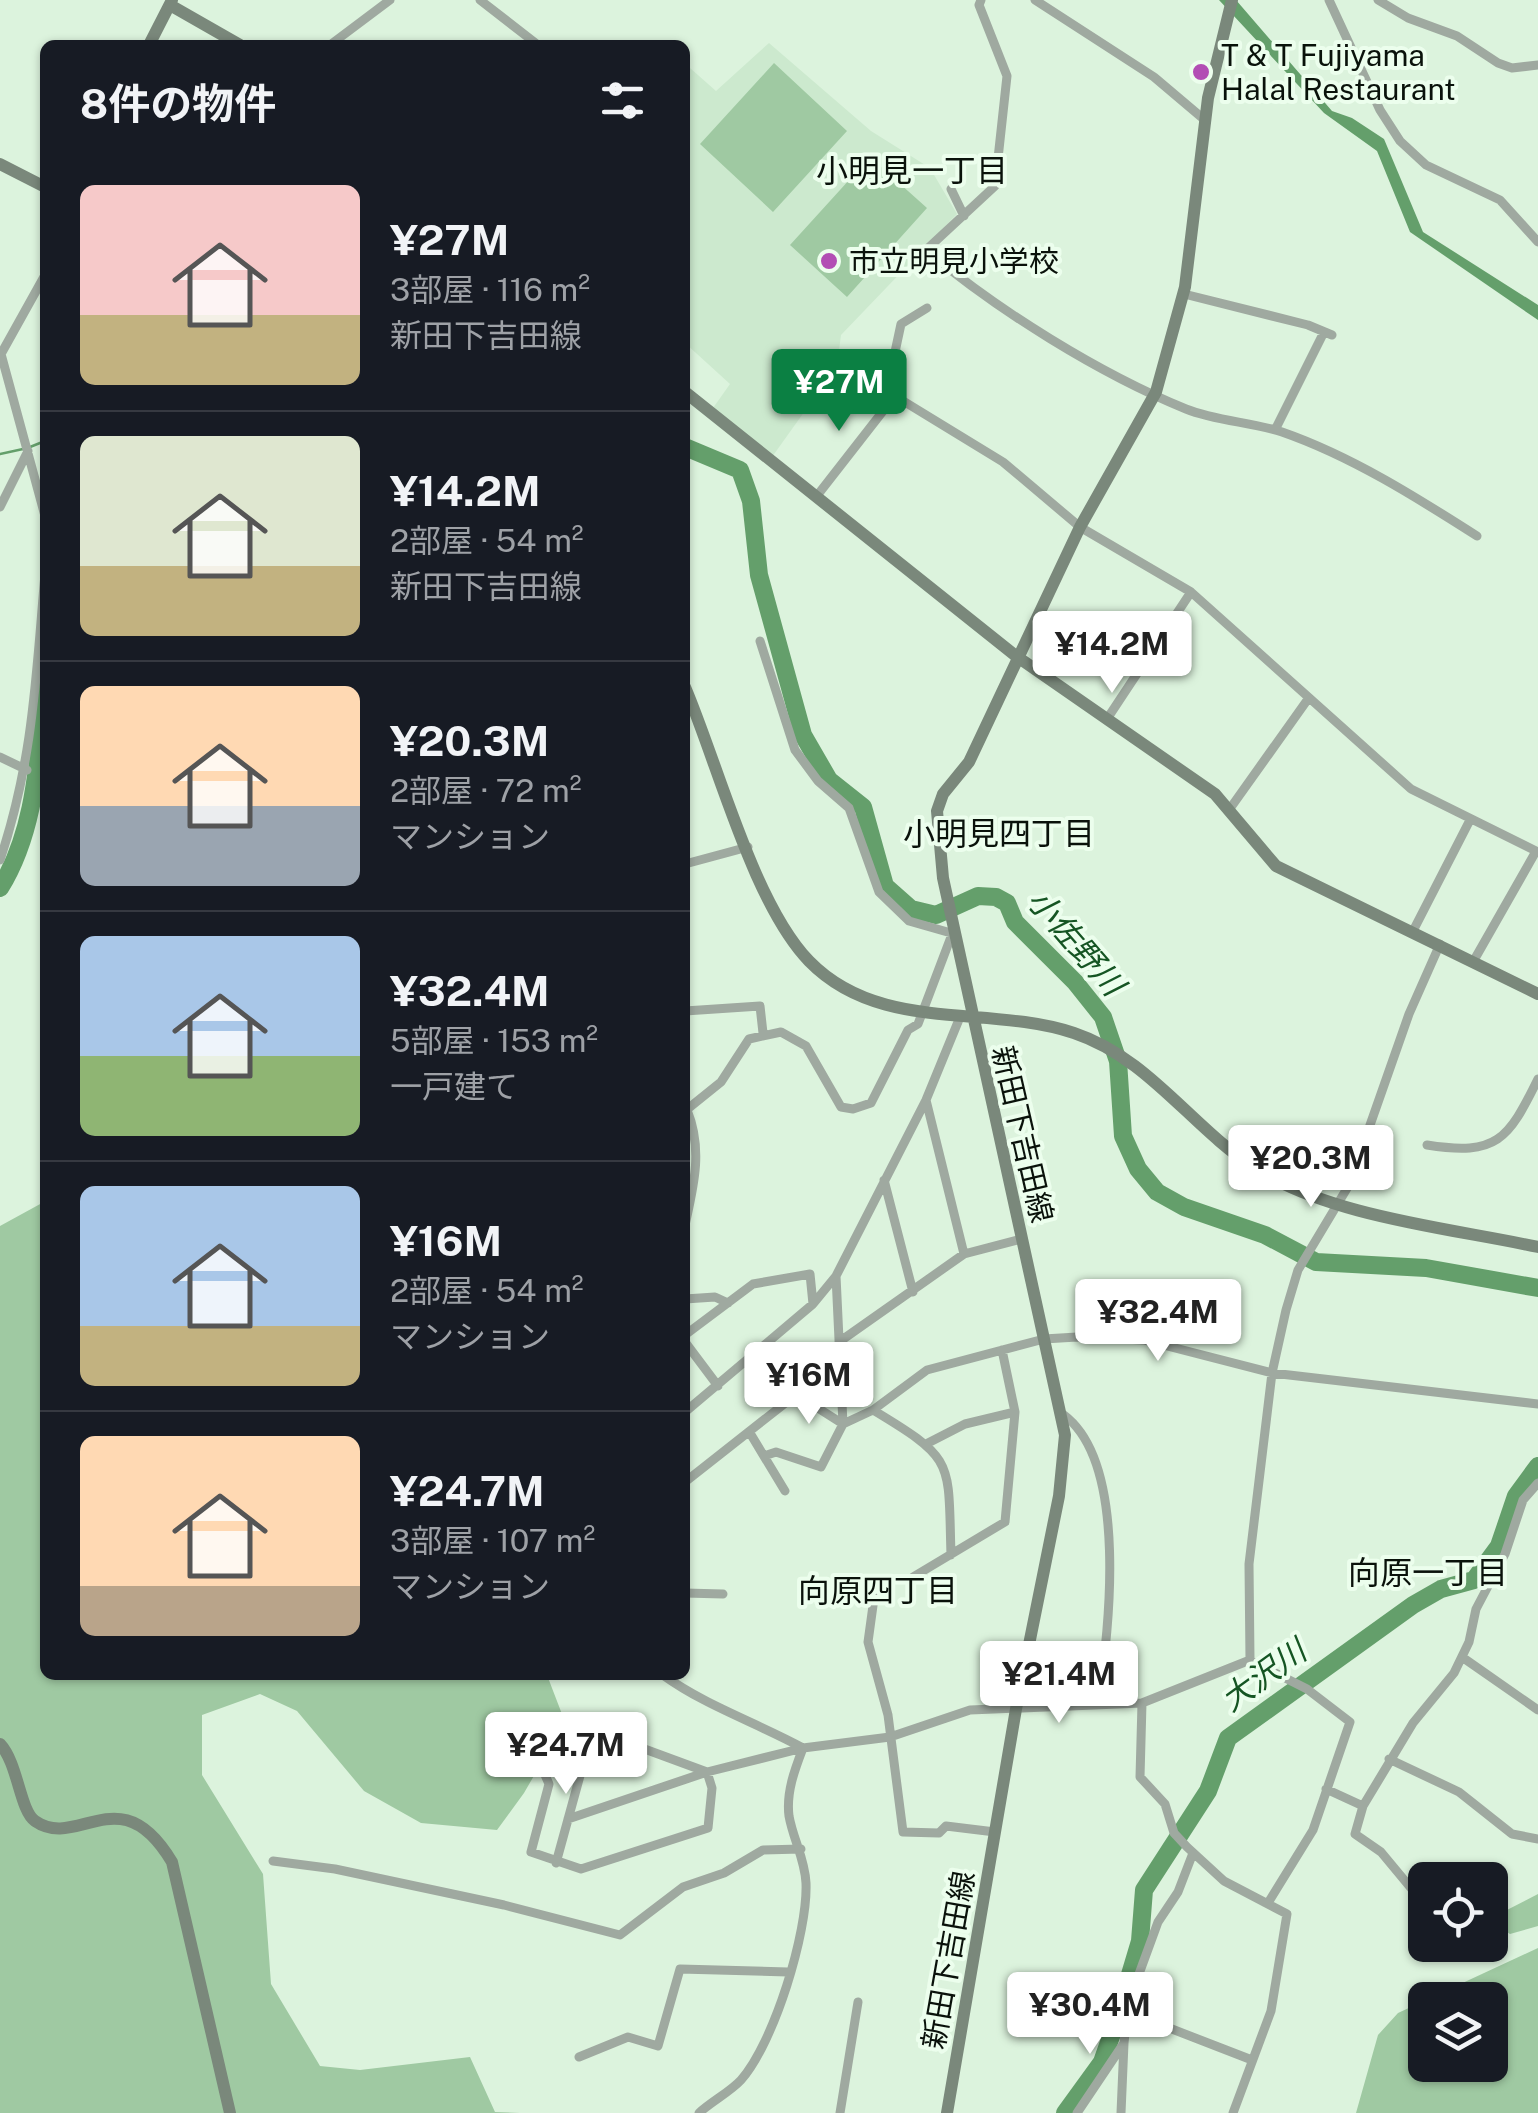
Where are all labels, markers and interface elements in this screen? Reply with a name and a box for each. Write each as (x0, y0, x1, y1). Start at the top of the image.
place label: T & T Fujiyama Halal Restaurant (1221, 37, 1456, 107)
marker: T & T Fujiyama Halal Restaurant (1190, 61, 1212, 83)
icon: filters (595, 73, 650, 128)
text: 8件の物件 (80, 79, 276, 128)
district label: 小明見一丁目 (816, 152, 1008, 189)
text: ¥27M (390, 215, 509, 264)
icon: home (160, 225, 280, 345)
place label: 市立明見小学校 (849, 243, 1059, 279)
marker: 市立明見小学校 (818, 250, 840, 272)
text: 3部屋 · 116 m² (390, 271, 590, 308)
text: 新田下吉田線 (390, 317, 582, 354)
pin: ¥27M (780, 349, 898, 434)
text: ¥27M (794, 363, 884, 400)
text: ¥14.2M (390, 466, 541, 515)
icon: home (160, 476, 280, 596)
text: 2部屋 · 54 m² (390, 522, 584, 559)
text: 新田下吉田線 (390, 568, 582, 605)
pin: ¥14.2M (1031, 611, 1193, 696)
text: ¥14.2M (1055, 625, 1169, 662)
text: ¥20.3M (390, 716, 549, 765)
icon: home (160, 726, 280, 846)
text: 2部屋 · 72 m² (390, 772, 581, 809)
district label: 小明見四丁目 (903, 815, 1095, 852)
text: マンション (390, 818, 550, 855)
water label: 小佐野川 (1020, 882, 1134, 1005)
text: ¥32.4M (390, 966, 550, 1015)
icon: home (160, 976, 280, 1096)
text: 5部屋 · 153 m² (390, 1022, 598, 1059)
street label: 新田下吉田線 (985, 1042, 1061, 1226)
text: 一戸建て (390, 1068, 518, 1105)
pin: ¥20.3M (1230, 1125, 1392, 1210)
text: ¥20.3M (1250, 1139, 1372, 1176)
text: ¥16M (390, 1216, 502, 1265)
icon: home (160, 1226, 280, 1346)
text: 2部屋 · 54 m² (390, 1272, 584, 1309)
pin: ¥32.4M (1077, 1279, 1239, 1364)
text: ¥32.4M (1097, 1293, 1219, 1330)
text: マンション (390, 1318, 550, 1355)
pin: ¥16M (750, 1342, 868, 1427)
text: ¥16M (766, 1356, 852, 1393)
text: ¥24.7M (390, 1466, 545, 1515)
icon: home (160, 1476, 280, 1596)
text: 3部屋 · 107 m² (390, 1522, 595, 1559)
district label: 向原一丁目 (1348, 1554, 1508, 1591)
text: マンション (390, 1568, 550, 1605)
district label: 向原四丁目 (798, 1572, 958, 1609)
water label: 大沢川 (1213, 1630, 1315, 1718)
pin: ¥21.4M (978, 1641, 1140, 1726)
text: ¥21.4M (1002, 1655, 1116, 1692)
pin: ¥24.7M (485, 1712, 647, 1797)
text: ¥24.7M (507, 1726, 625, 1763)
map controls (1408, 1862, 1508, 2082)
button: locate (1408, 1862, 1508, 1962)
street label: 新田下吉田線 (915, 1868, 981, 2052)
pin: ¥30.4M (1009, 1972, 1171, 2057)
button: layers (1408, 1982, 1508, 2082)
text: ¥30.4M (1029, 1986, 1151, 2023)

